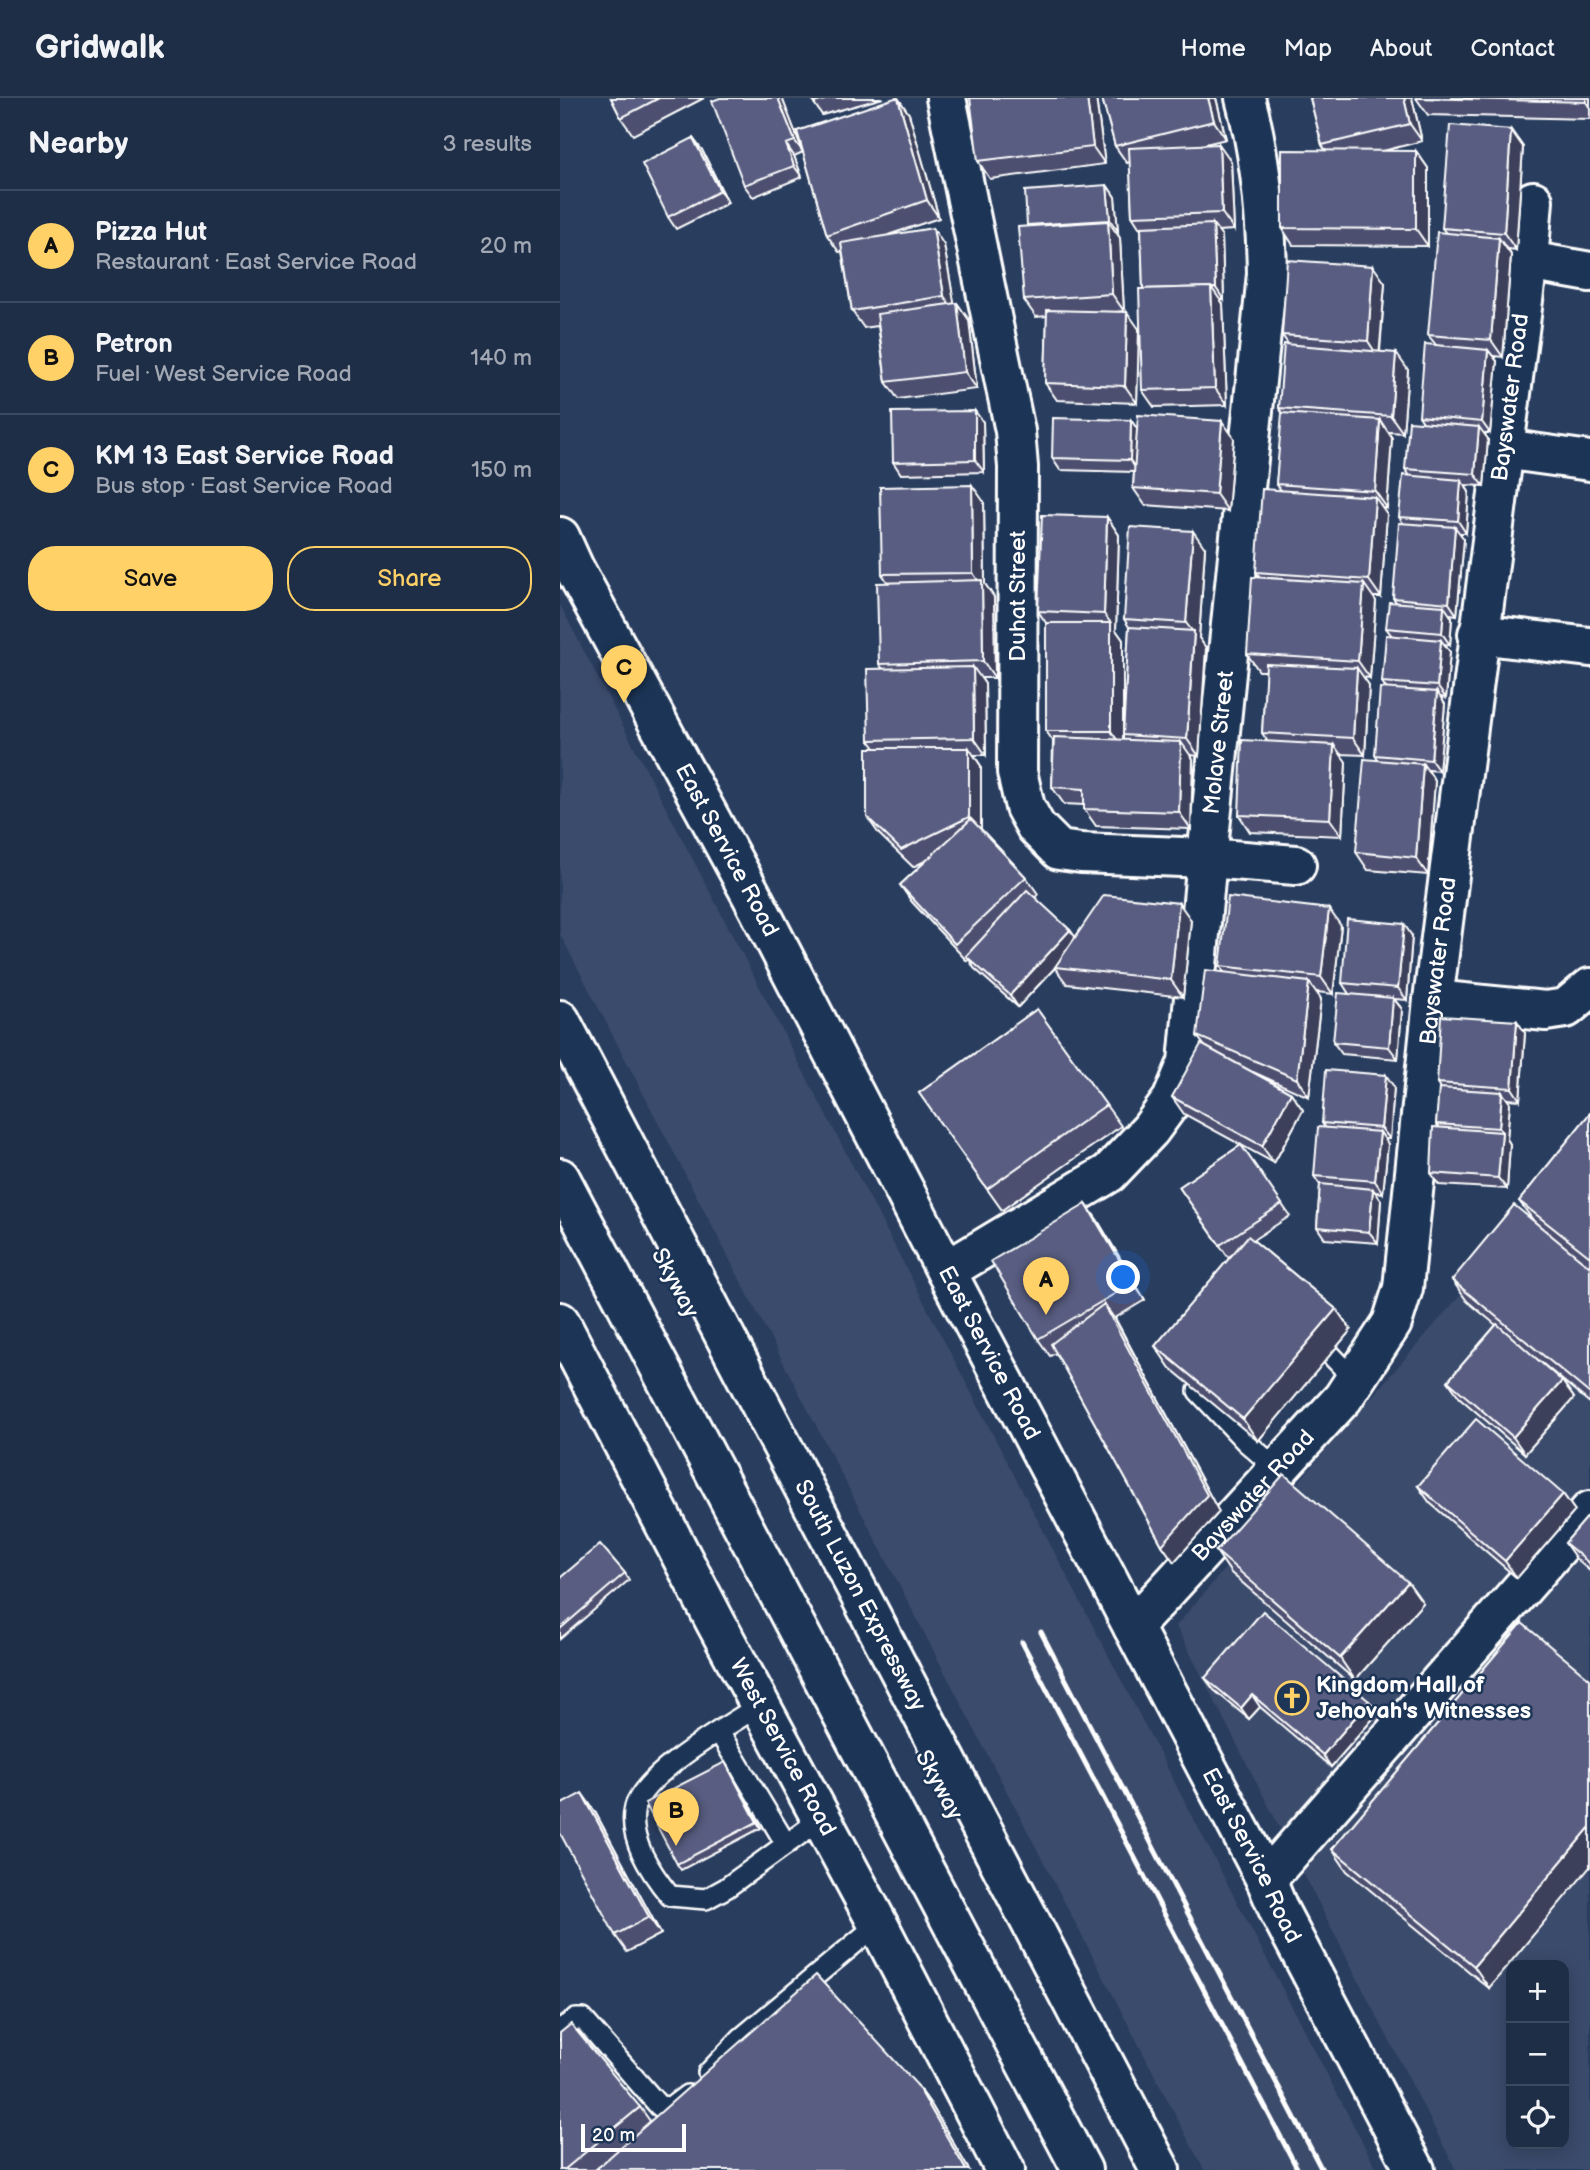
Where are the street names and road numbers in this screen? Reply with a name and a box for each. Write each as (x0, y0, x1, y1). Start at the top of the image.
street label: Bayswater Road (1486, 312, 1535, 483)
street label: Duhat Street (1004, 530, 1032, 662)
street label: Molave Street (1198, 669, 1240, 816)
street label: East Service Road (669, 759, 785, 942)
street label: Bayswater Road (1414, 875, 1463, 1046)
street label: Skyway (645, 1243, 705, 1323)
street label: East Service Road (932, 1261, 1046, 1445)
street label: Bayswater Road (1186, 1424, 1321, 1567)
street label: South Luzon Expressway (788, 1475, 932, 1716)
street label: West Service Road (724, 1654, 842, 1841)
street label: Skyway (909, 1745, 969, 1825)
street label: East Service Road (1196, 1763, 1307, 1948)

